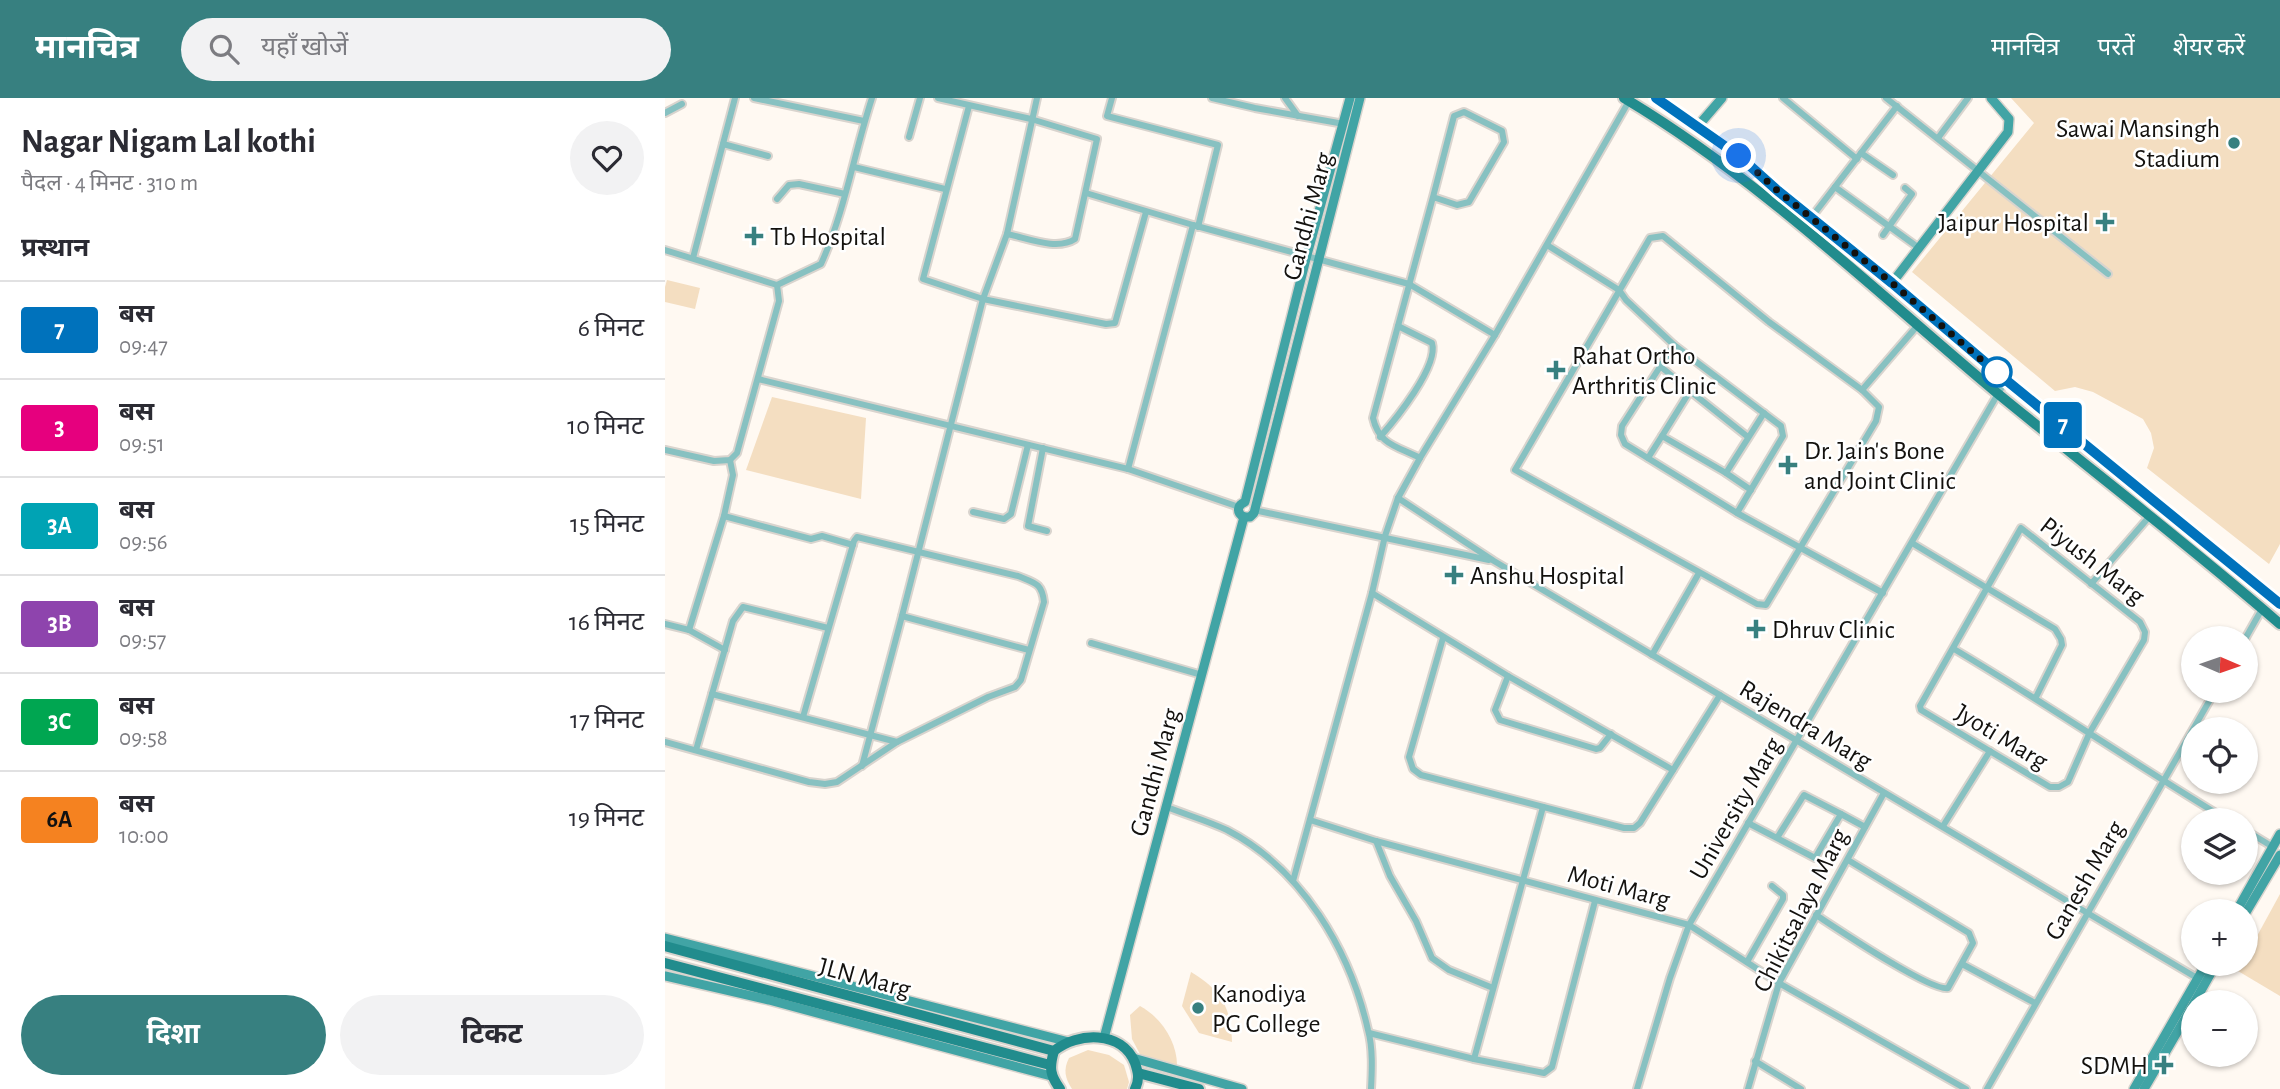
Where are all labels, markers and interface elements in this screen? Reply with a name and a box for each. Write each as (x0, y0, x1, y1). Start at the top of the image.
search box (181, 18, 671, 81)
icon: search (205, 30, 243, 68)
text: मानचित्र (35, 32, 139, 65)
text: यहाँ खोजें (261, 34, 348, 60)
text: मानचित्र (1991, 36, 2060, 60)
text: परतें (2098, 36, 2135, 60)
text: शेयर करें (2173, 36, 2245, 60)
place label: Sawai Mansingh Stadium (2056, 116, 2220, 172)
button: heart (570, 121, 644, 195)
text: Nagar Nigam Lal kothi (21, 126, 316, 159)
marker: Sawai Mansingh Stadium (2226, 135, 2242, 151)
your location (1721, 138, 1756, 173)
street label: Gandhi Marg (1278, 149, 1338, 283)
text: पैदल · 4 मिनट · 310 m (21, 172, 198, 195)
place label: Jaipur Hospital (1938, 210, 2089, 236)
marker: Jaipur Hospital (2095, 212, 2115, 232)
place label: Tb Hospital (770, 224, 886, 250)
marker: Tb Hospital (744, 226, 764, 246)
text: प्रस्थान (21, 235, 89, 261)
text: बस (119, 301, 154, 327)
text: 6 मिनट (578, 315, 644, 341)
text: 7 (54, 318, 65, 342)
text: 09:47 (119, 335, 168, 358)
place label: Rahat Ortho Arthritis Clinic (1572, 343, 1716, 399)
unlabelled marker (1982, 357, 2012, 387)
marker: Rahat Ortho Arthritis Clinic (1546, 360, 1566, 380)
text: बस (119, 399, 154, 425)
line badge: 7 (2040, 402, 2086, 448)
text: 10 मिनट (567, 413, 644, 439)
text: 7 (2058, 413, 2068, 437)
text: 3 (54, 416, 65, 440)
text: 09:51 (119, 433, 165, 456)
place label: Dr. Jain's Bone and Joint Clinic (1804, 438, 1955, 494)
marker: Dr. Jain's Bone and Joint Clinic (1778, 455, 1798, 475)
text: बस (119, 497, 154, 523)
text: 15 मिनट (570, 511, 644, 537)
street label: Piyush Marg (2035, 512, 2150, 610)
text: 3A (47, 514, 72, 538)
text: 09:56 (119, 531, 168, 554)
place label: Anshu Hospital (1470, 563, 1625, 589)
marker: Anshu Hospital (1444, 565, 1464, 585)
text: बस (119, 595, 154, 621)
text: 16 मिनट (569, 609, 644, 635)
text: 3B (47, 612, 72, 636)
place label: Dhruv Clinic (1772, 617, 1895, 643)
marker: Dhruv Clinic (1746, 619, 1766, 639)
north arrow (2181, 626, 2257, 704)
map controls (2181, 626, 2258, 1067)
text: 09:57 (119, 629, 166, 652)
street label: Rajendra Marg (1735, 675, 1876, 775)
text: बस (119, 693, 154, 719)
street label: Jyoti Marg (1951, 699, 2052, 775)
street label: Gandhi Marg (1125, 705, 1185, 839)
text: 17 मिनट (570, 707, 644, 733)
text: 3C (48, 710, 71, 734)
button: locate (2181, 717, 2258, 794)
text: 09:58 (119, 727, 168, 750)
street label: University Marg (1685, 733, 1787, 884)
text: बस (119, 791, 154, 817)
text: 19 मिनट (569, 805, 644, 831)
text: 6A (47, 808, 73, 832)
button: layers (2181, 808, 2258, 885)
street label: Ganesh Marg (2040, 816, 2130, 945)
street label: Chikitsalaya Marg (1749, 824, 1853, 996)
text: 10:00 (119, 825, 169, 848)
street label: Moti Marg (1565, 861, 1673, 913)
button: + (2181, 899, 2258, 976)
street label: JLN Marg (816, 953, 914, 1003)
place label: Kanodiya PG College (1212, 981, 1320, 1037)
button: − (2181, 990, 2258, 1067)
button: दिशा (21, 995, 326, 1075)
button: टिकट (340, 995, 644, 1075)
marker: Kanodiya PG College (1190, 1000, 1206, 1016)
place label: SDMH (2081, 1053, 2148, 1079)
marker: SDMH (2154, 1055, 2174, 1075)

